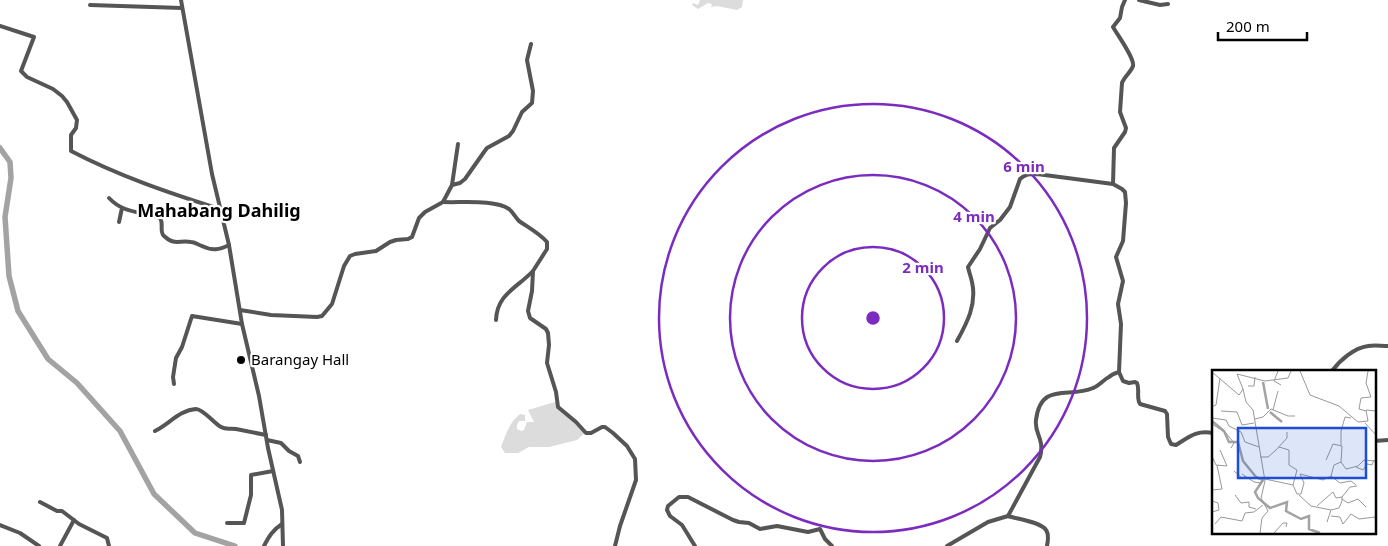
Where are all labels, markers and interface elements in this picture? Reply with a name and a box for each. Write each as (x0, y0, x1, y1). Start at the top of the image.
scale bar (1218, 10, 1307, 42)
text: 200 m (1226, 16, 1270, 36)
text: 6 min (1003, 156, 1045, 176)
district label: Mahabang Dahilig (137, 198, 301, 222)
text: 4 min (953, 206, 995, 226)
text: 2 min (902, 257, 944, 277)
centre of rings (864, 309, 882, 327)
place label: Barangay Hall (251, 349, 349, 369)
marker: Barangay Hall (235, 354, 247, 366)
inset map (1212, 370, 1376, 534)

